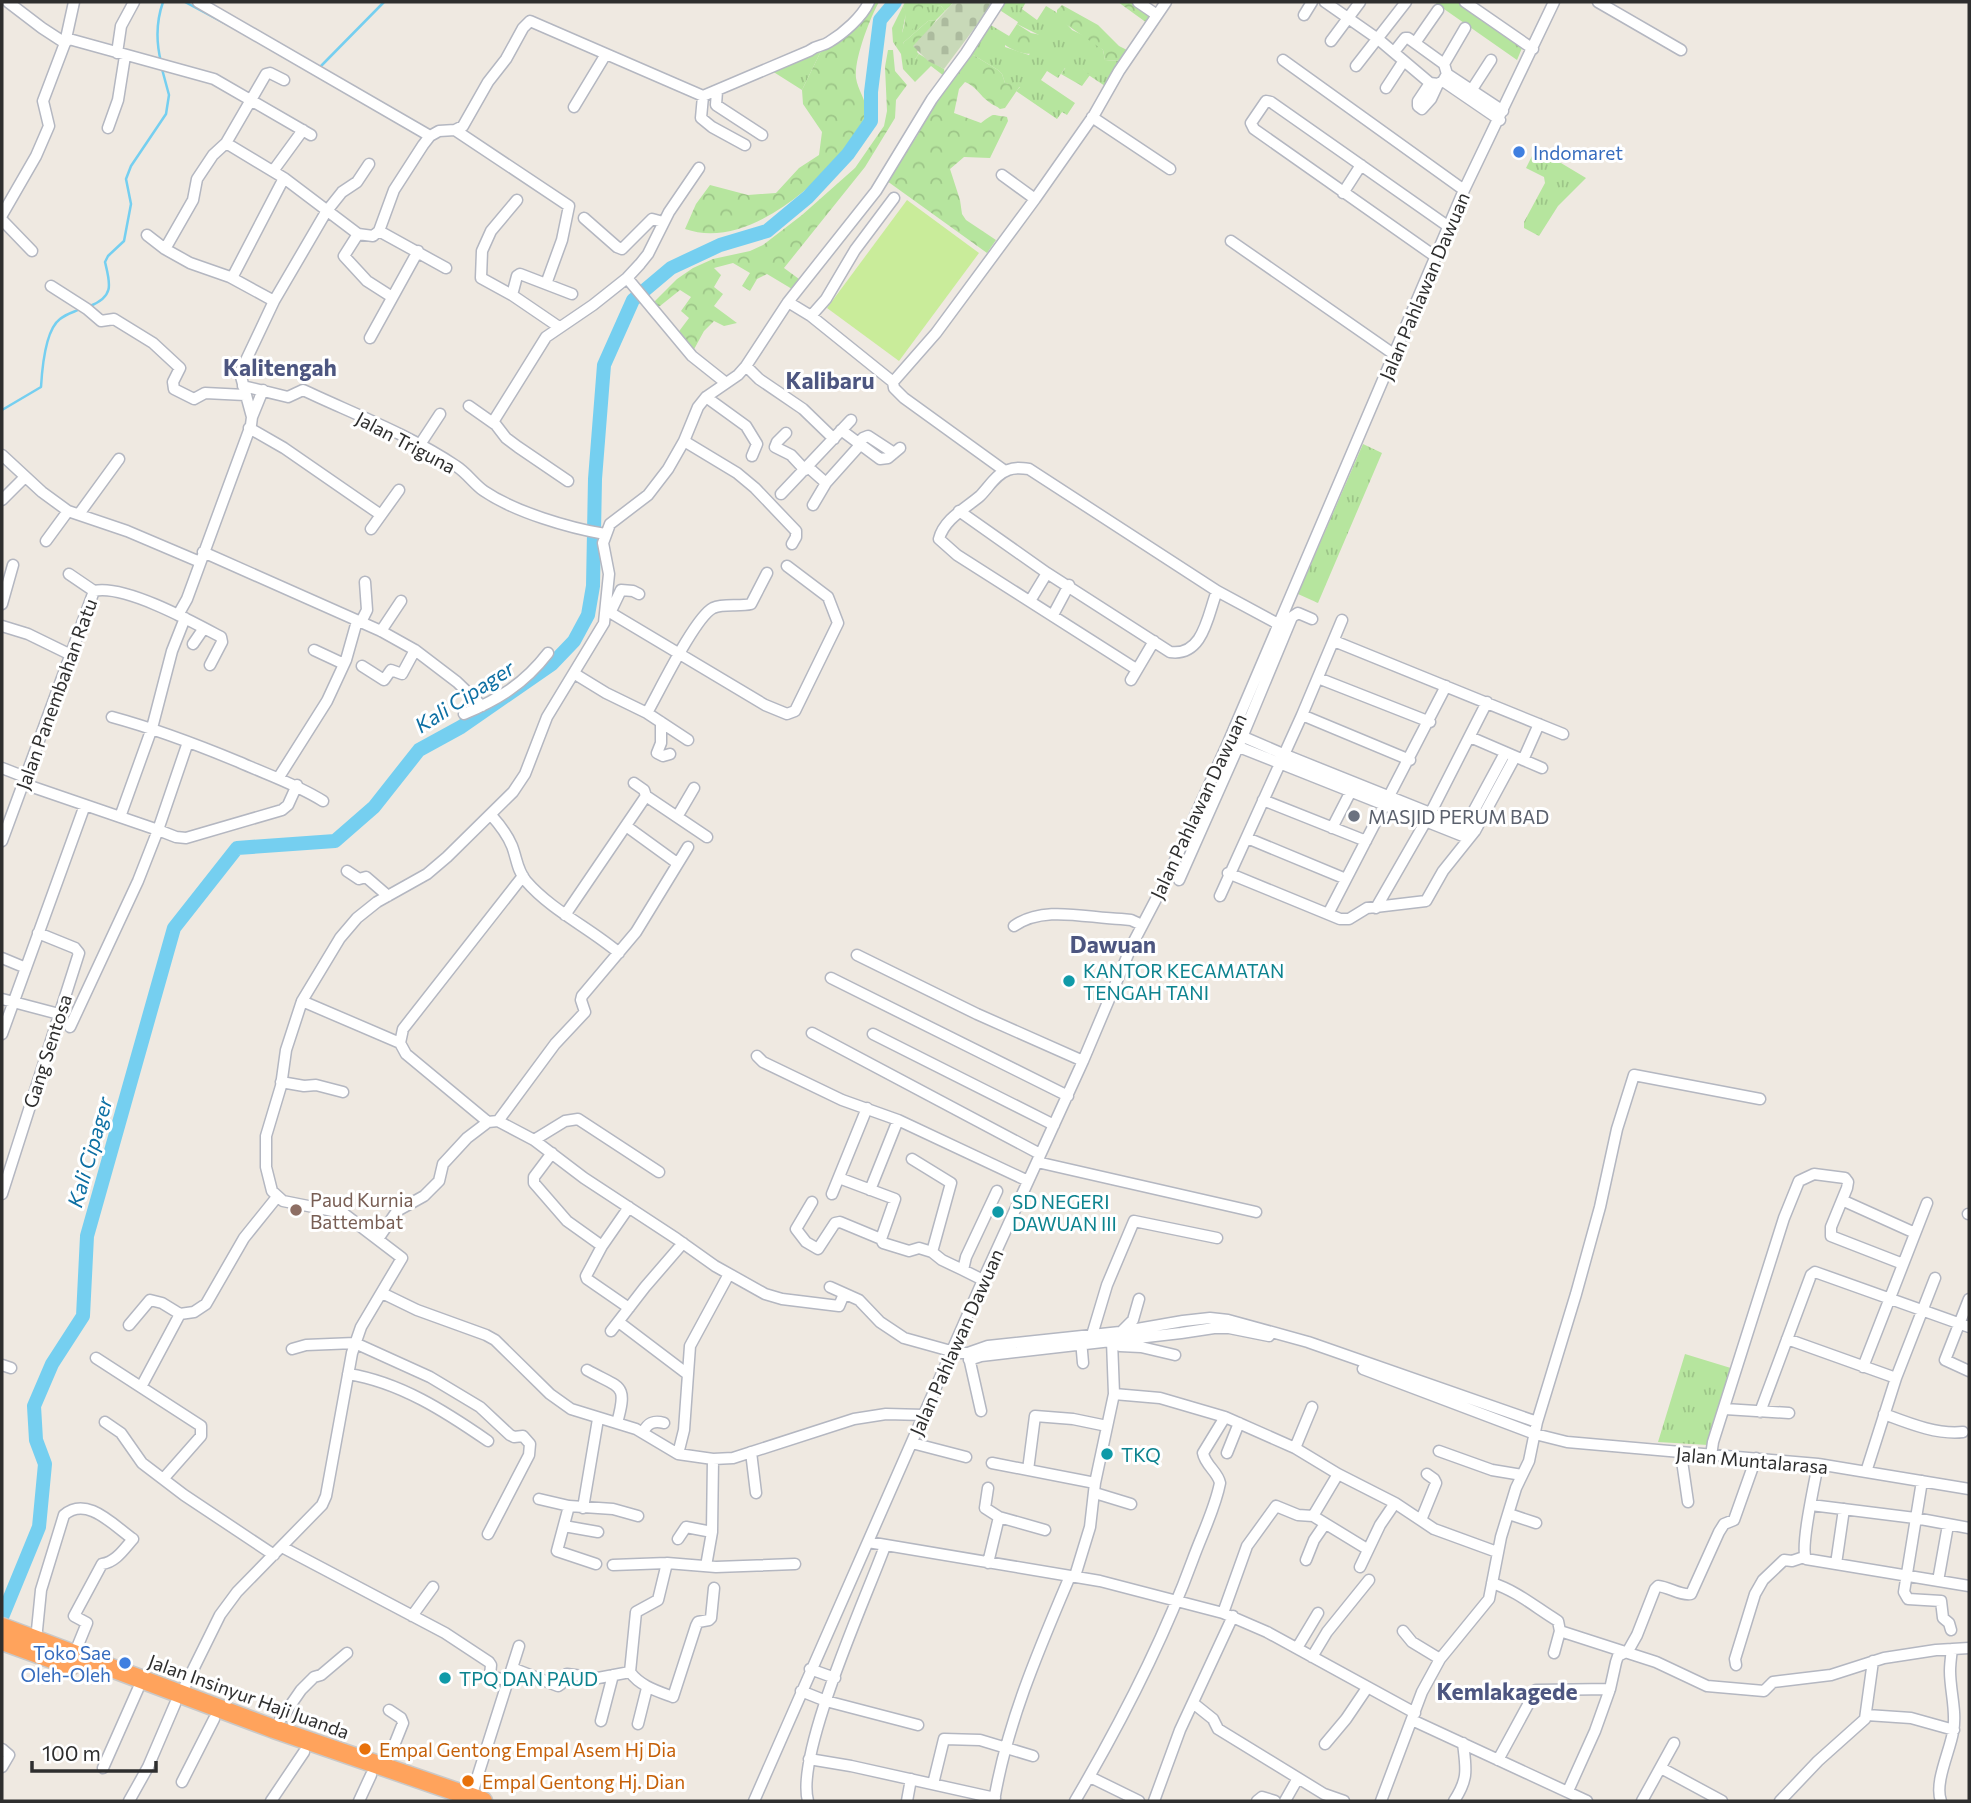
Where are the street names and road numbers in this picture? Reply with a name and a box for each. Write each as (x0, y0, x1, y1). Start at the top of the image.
street label: Jalan Pahlawan Dawuan (1374, 189, 1474, 383)
street label: Jalan Triguna (352, 406, 460, 478)
street label: Jalan Panembahan Ratu (11, 595, 101, 793)
street label: Jalan Pahlawan Dawuan (1145, 710, 1251, 902)
street label: Gang Sentosa (18, 991, 76, 1111)
street label: Jalan Pahlawan Dawuan (904, 1245, 1008, 1439)
street label: Jalan Muntalarasa (1675, 1442, 1829, 1478)
street label: Jalan Insinyur Haji Juanda (145, 1649, 353, 1743)

